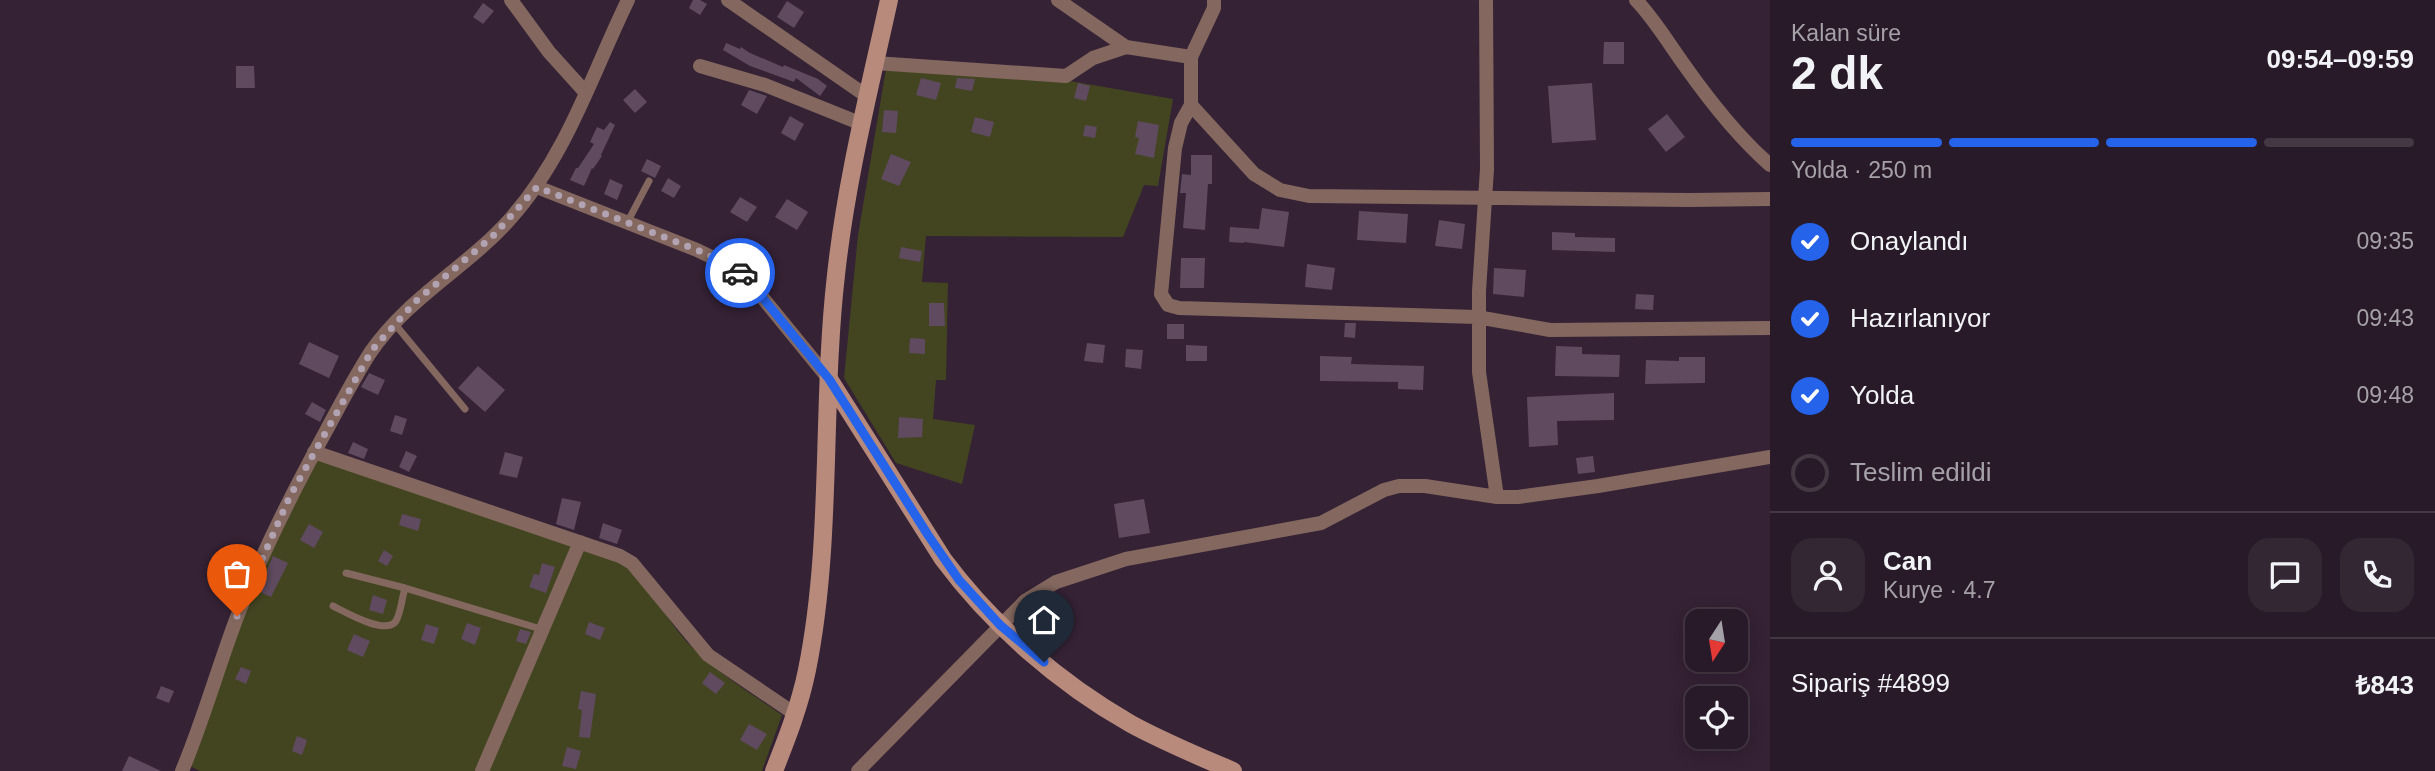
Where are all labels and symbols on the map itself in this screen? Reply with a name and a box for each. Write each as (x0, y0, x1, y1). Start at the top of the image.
courier (705, 238, 775, 308)
pin (207, 544, 267, 616)
pin (1014, 590, 1074, 662)
north arrow (1685, 609, 1748, 672)

